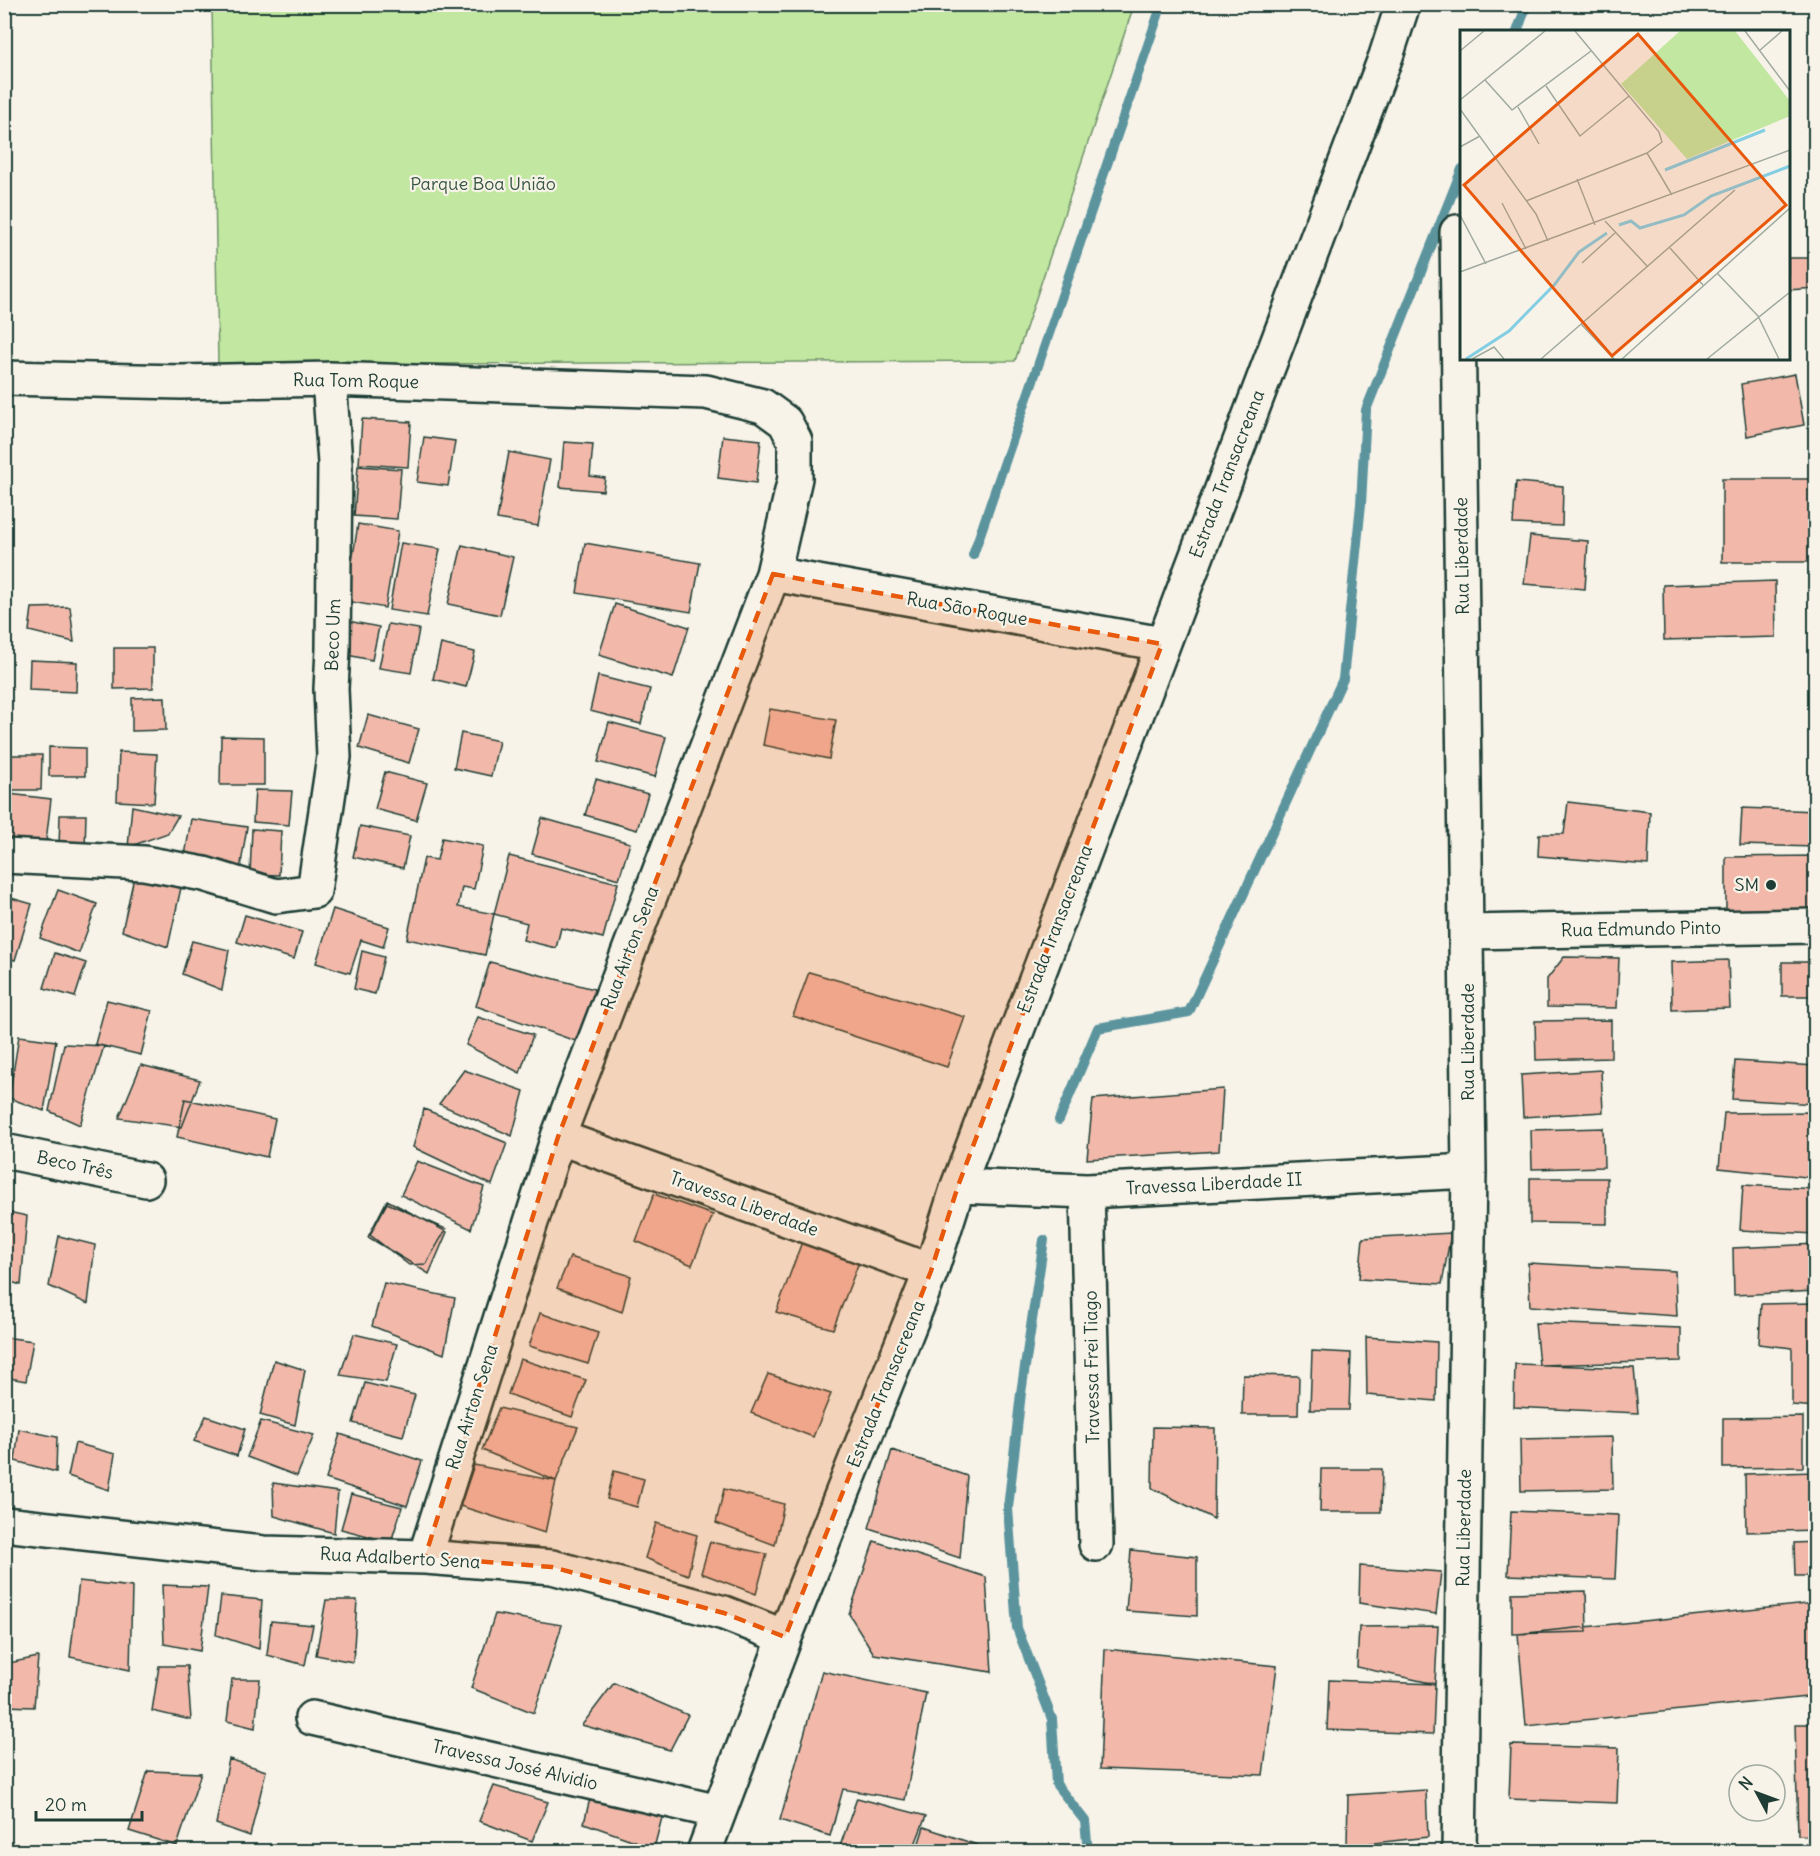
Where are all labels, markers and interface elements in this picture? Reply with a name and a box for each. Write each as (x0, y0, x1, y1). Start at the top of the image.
inset map (1460, 30, 1790, 360)
park label: Parque Boa União (410, 172, 556, 195)
street label: Rua Tom Roque (293, 368, 419, 393)
street label: Estrada Transacreana (1184, 386, 1269, 561)
street label: Rua Liberdade (1449, 497, 1474, 615)
street label: Rua São Roque (905, 587, 1029, 630)
street label: Beco Um (320, 598, 345, 672)
street label: Estrada Transacreana (1012, 841, 1097, 1016)
place label: SM (1734, 873, 1759, 896)
marker: SM (1764, 878, 1778, 892)
street label: Rua Airton Sena (595, 883, 664, 1013)
street label: Rua Edmundo Pinto (1561, 916, 1721, 941)
street label: Rua Liberdade (1456, 983, 1479, 1101)
street label: Beco Três (35, 1145, 116, 1184)
street label: Travessa Liberdade (667, 1166, 822, 1241)
street label: Travessa Liberdade II (1125, 1167, 1303, 1200)
street label: Travessa Frei Tiago (1079, 1290, 1104, 1444)
street label: Estrada Transacreana (841, 1297, 930, 1471)
street label: Rua Airton Sena (440, 1341, 503, 1472)
street label: Rua Liberdade (1451, 1469, 1476, 1587)
street label: Rua Adalberto Sena (319, 1542, 481, 1573)
street label: Travessa José Alvidio (430, 1734, 600, 1795)
north arrow (1727, 1763, 1787, 1823)
text: N (1735, 1772, 1757, 1794)
scale bar (36, 1784, 142, 1822)
text: 20 m (45, 1793, 87, 1816)

